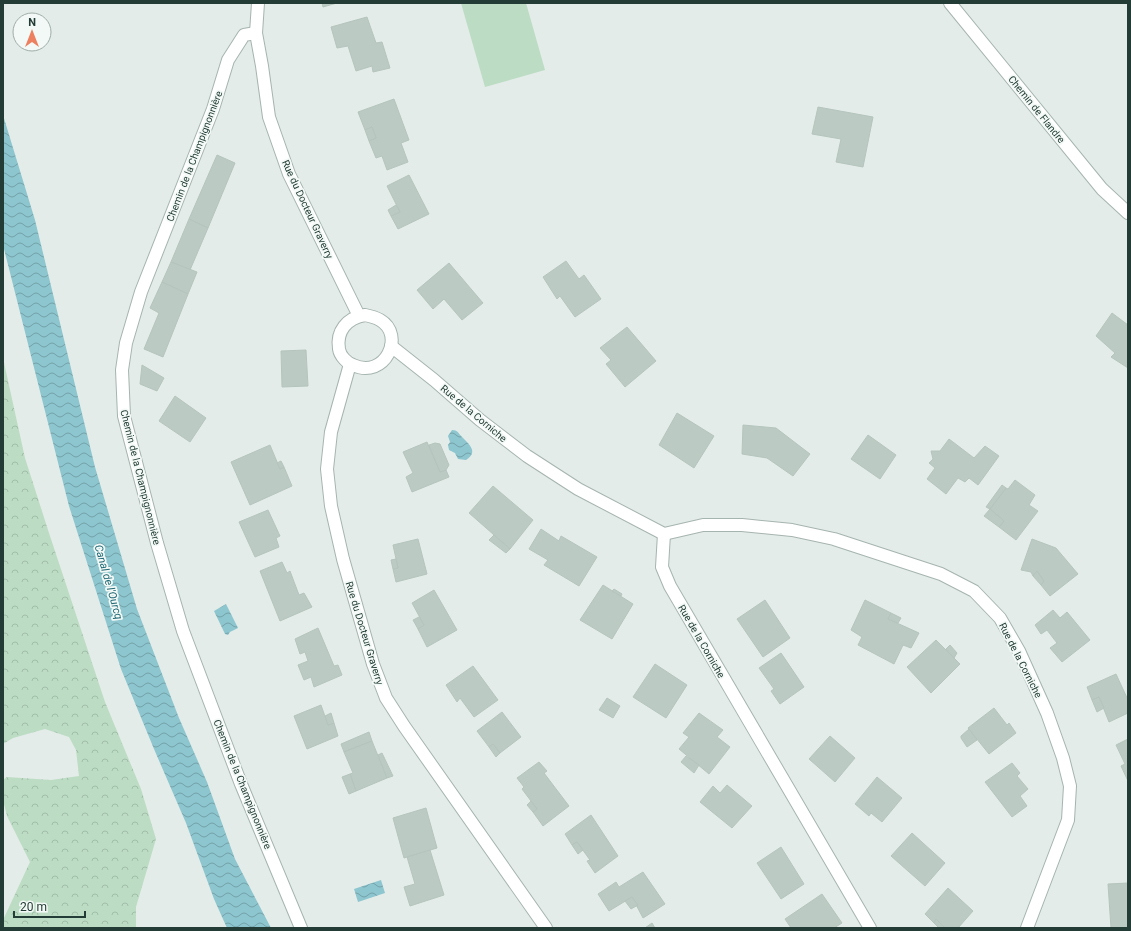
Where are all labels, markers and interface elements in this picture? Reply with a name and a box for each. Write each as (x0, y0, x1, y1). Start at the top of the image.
north arrow (12, 12, 52, 52)
text: N (28, 16, 36, 29)
street label: Chemin de Flandre (1006, 74, 1067, 145)
street label: Chemin de la Champignonnière (164, 89, 224, 223)
street label: Rue du Docteur Graverry (280, 158, 335, 261)
street label: Rue de la Corniche (438, 383, 509, 444)
street label: Chemin de la Champignonnière (118, 408, 163, 546)
water label: Canal de l'Ourcq (92, 543, 125, 621)
street label: Rue du Docteur Graverry (344, 580, 386, 686)
street label: Rue de la Corniche (676, 603, 727, 680)
street label: Rue de la Corniche (997, 621, 1044, 700)
street label: Chemin de la Champignonnière (211, 718, 274, 851)
scale bar (14, 893, 85, 919)
text: 20 m (20, 900, 47, 914)

